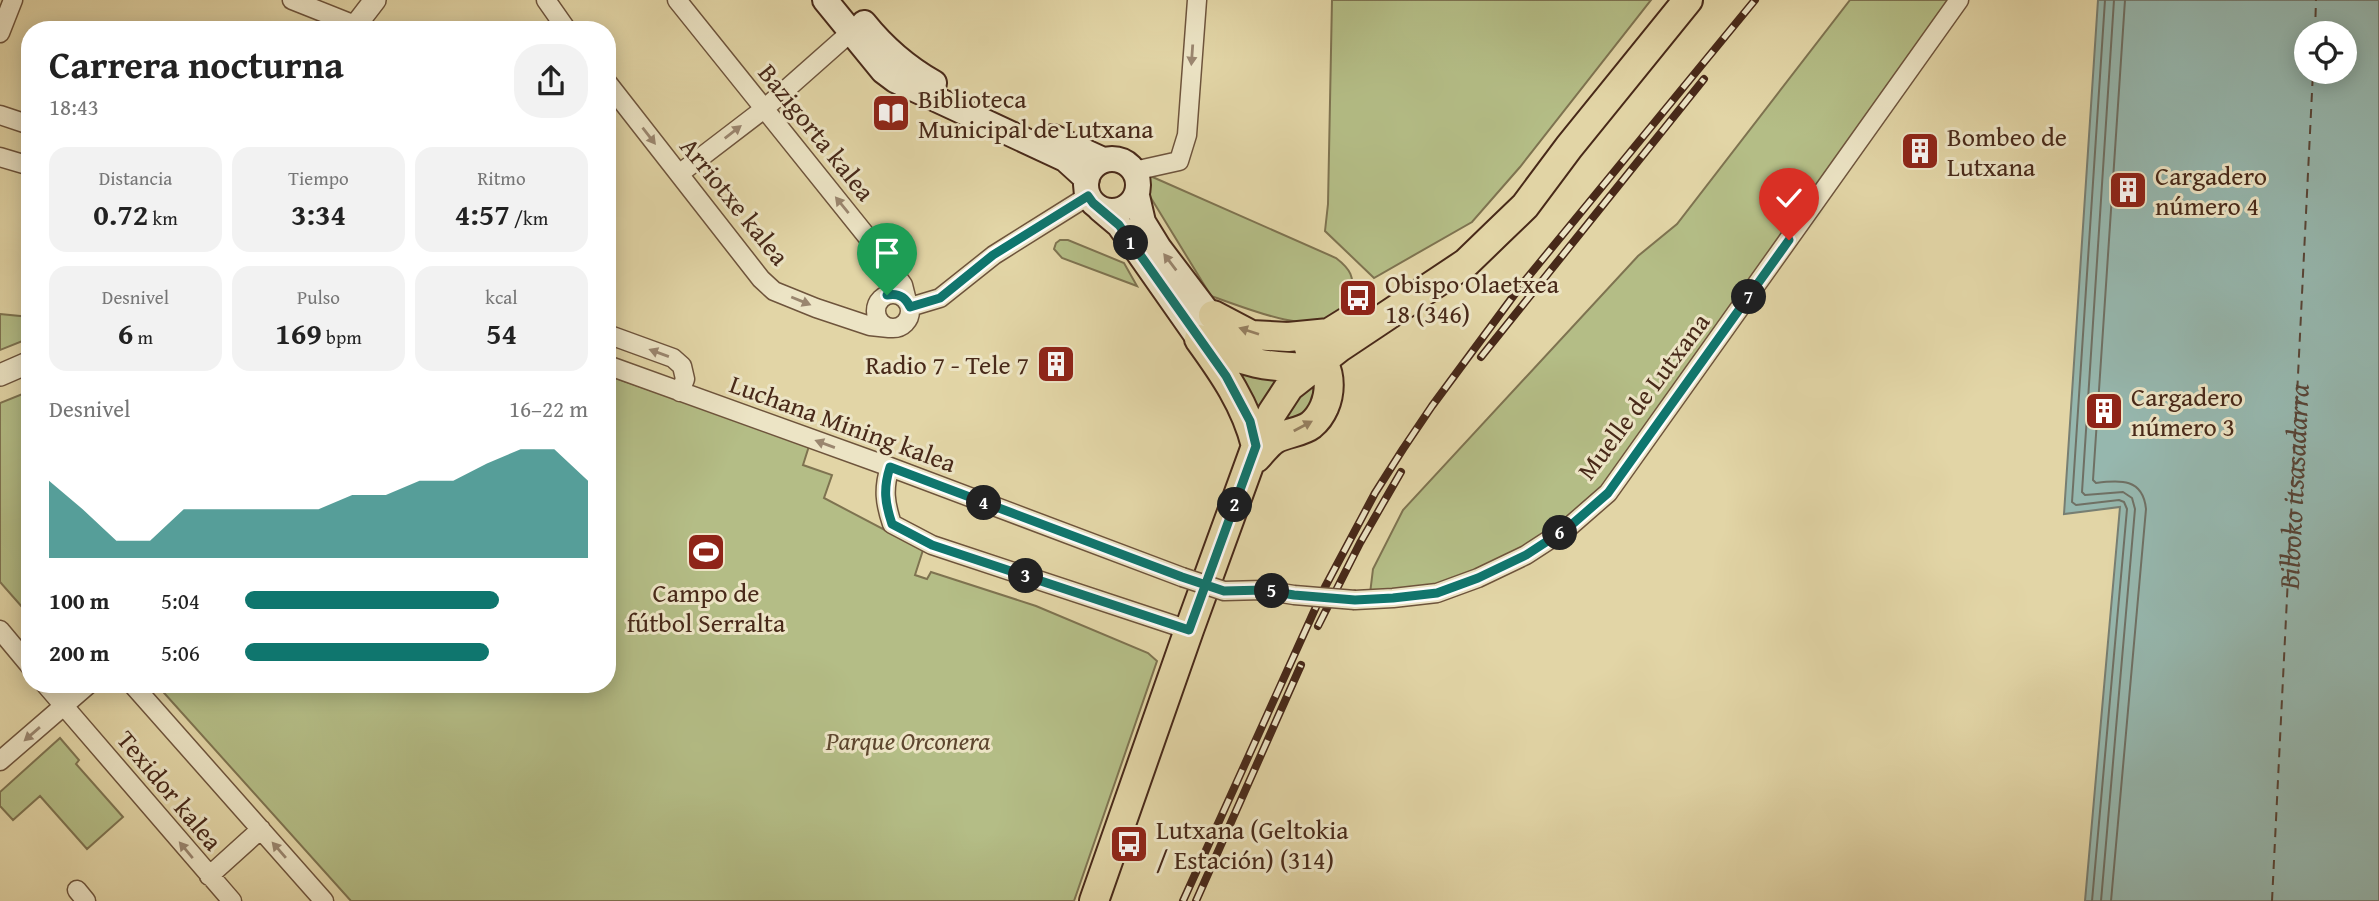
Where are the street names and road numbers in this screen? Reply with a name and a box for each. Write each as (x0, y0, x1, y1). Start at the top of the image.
street label: Bazigorta kalea (749, 55, 885, 210)
street label: Arriotxe kalea (671, 128, 799, 274)
street label: Muelle de Lutxana (1567, 304, 1719, 488)
street label: Luchana Mining kalea (724, 364, 962, 482)
street label: Texidor kalea (108, 721, 233, 859)

